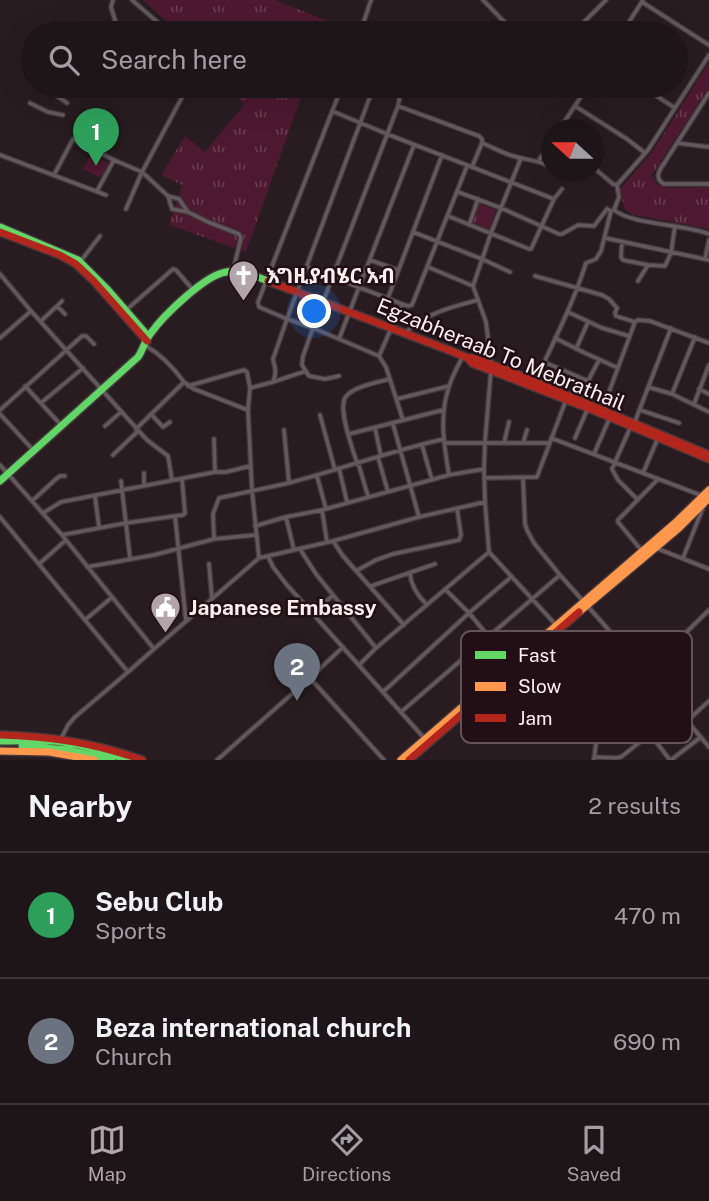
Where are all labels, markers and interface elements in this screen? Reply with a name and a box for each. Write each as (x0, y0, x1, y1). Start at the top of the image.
search box (21, 21, 688, 98)
icon: search (45, 41, 83, 79)
text: Search here (101, 44, 247, 75)
pin: 1 (73, 108, 119, 166)
north arrow (541, 119, 604, 182)
church icon: እግዚያብሄር አብ (226, 258, 260, 302)
place label: እግዚያብሄር አብ (266, 263, 395, 288)
street label: Egzabheraab To Mebrathail (373, 293, 629, 415)
your location (297, 294, 331, 328)
public building icon: Japanese Embassy (149, 590, 183, 634)
place label: Japanese Embassy (189, 595, 377, 620)
legend (461, 631, 692, 743)
pin: 2 (274, 643, 320, 701)
text: Fast (518, 644, 556, 666)
text: Slow (518, 675, 562, 697)
text: Jam (518, 707, 552, 729)
text: Nearby (28, 788, 132, 824)
text: 2 results (588, 792, 681, 819)
text: Sebu Club (95, 886, 223, 917)
text: 1 (46, 902, 56, 929)
text: 470 m (614, 902, 681, 929)
text: Sports (95, 917, 166, 944)
text: Beza international church (95, 1012, 411, 1043)
text: 2 (44, 1028, 58, 1055)
text: 690 m (613, 1028, 681, 1055)
text: Church (95, 1043, 172, 1070)
tab: Map (88, 1121, 126, 1185)
tab: Directions (302, 1121, 391, 1185)
tab: Saved (567, 1121, 621, 1185)

